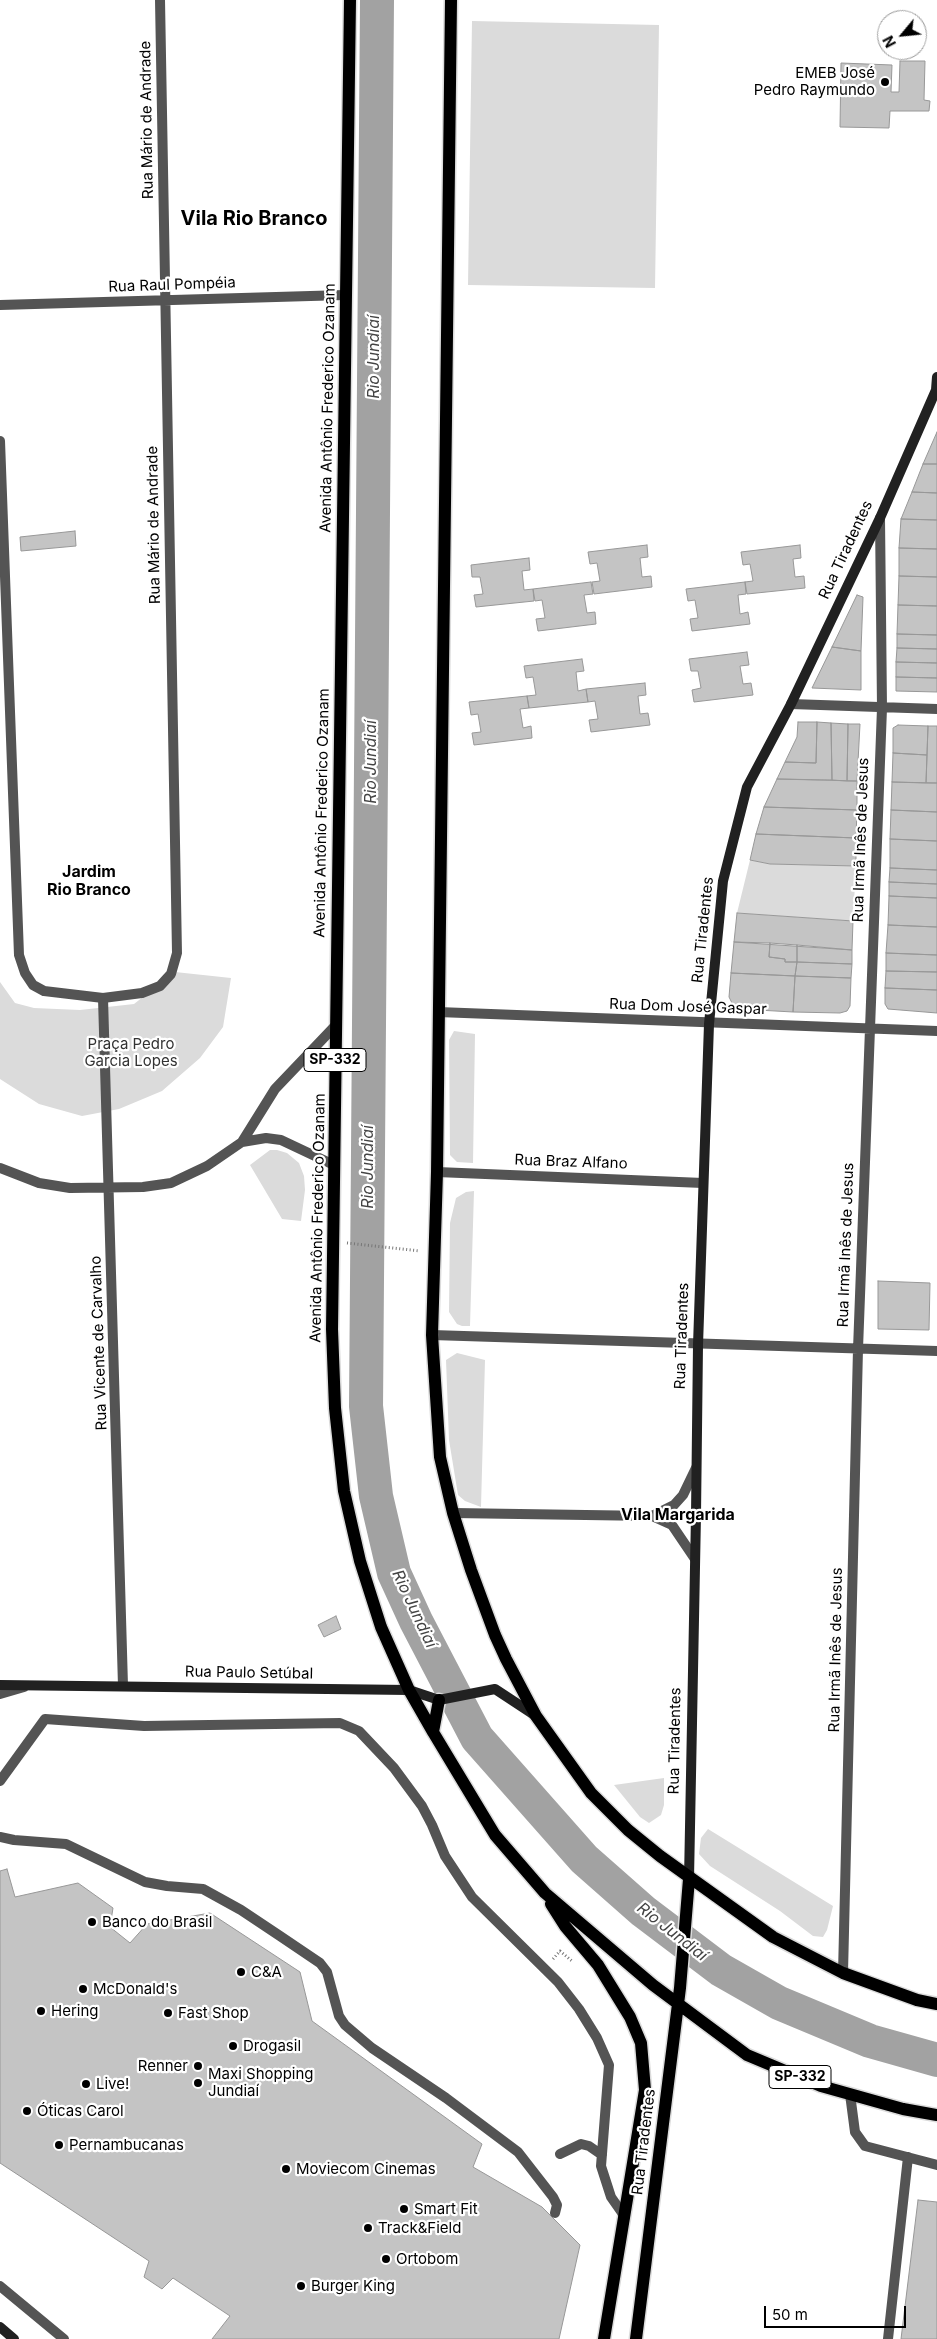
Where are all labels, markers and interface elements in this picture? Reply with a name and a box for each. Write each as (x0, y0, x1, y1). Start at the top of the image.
north arrow (877, 10, 927, 60)
text: N (879, 33, 899, 51)
street label: Rua Mário de Andrade (137, 41, 157, 199)
place label: EMEB José Pedro Raymundo (754, 64, 875, 99)
marker: EMEB José Pedro Raymundo (879, 76, 891, 88)
district label: Vila Rio Branco (181, 207, 327, 231)
street label: Rua Raul Pompéia (108, 274, 236, 296)
street label: Avenida Antônio Frederico Ozanam (317, 283, 339, 533)
water label: Rio Jundiaí (364, 315, 384, 399)
street label: Rua Mário de Andrade (144, 446, 164, 604)
street label: Rua Tiradentes (815, 498, 877, 602)
street label: Avenida Antônio Frederico Ozanam (311, 688, 333, 938)
water label: Rio Jundiaí (361, 720, 381, 804)
street label: Rua Irmã Inês de Jesus (849, 757, 873, 923)
district label: Jardim Rio Branco (47, 862, 131, 900)
street label: Rua Tiradentes (688, 876, 718, 984)
street label: Rua Dom José Gaspar (609, 995, 767, 1019)
park label: Praça Pedro Garcia Lopes (84, 1035, 178, 1070)
road number: SP-332 (304, 1048, 366, 1072)
street label: Avenida Antônio Frederico Ozanam (307, 1093, 329, 1343)
water label: Rio Jundiaí (358, 1125, 378, 1209)
street label: Rua Braz Alfano (514, 1151, 628, 1173)
street label: Rua Irmã Inês de Jesus (834, 1162, 858, 1328)
street label: Rua Vicente de Carvalho (87, 1255, 111, 1431)
street label: Rua Tiradentes (671, 1282, 693, 1390)
district label: Vila Margarida (621, 1505, 735, 1525)
water label: Rio Jundiaí (388, 1567, 440, 1651)
street label: Rua Irmã Inês de Jesus (826, 1567, 846, 1733)
street label: Rua Paulo Setúbal (185, 1663, 313, 1683)
street label: Rua Tiradentes (665, 1687, 685, 1795)
water label: Rio Jundiaí (633, 1899, 711, 1965)
place label: Banco do Brasil (102, 1913, 212, 1931)
marker: Banco do Brasil (86, 1916, 98, 1928)
place label: C&A (251, 1963, 282, 1981)
marker: C&A (235, 1966, 247, 1978)
place label: McDonald's (93, 1980, 177, 1998)
marker: McDonald's (77, 1983, 89, 1995)
place label: Hering (51, 2002, 98, 2020)
place label: Fast Shop (178, 2004, 249, 2022)
marker: Hering (35, 2005, 47, 2017)
marker: Fast Shop (162, 2007, 174, 2019)
place label: Drogasil (243, 2037, 301, 2055)
marker: Drogasil (227, 2040, 239, 2052)
place label: Renner (138, 2057, 188, 2075)
marker: Renner (192, 2060, 204, 2072)
place label: Maxi Shopping Jundiaí (208, 2065, 314, 2100)
road number: SP-332 (769, 2066, 831, 2088)
place label: Live! (96, 2075, 129, 2093)
marker: Maxi Shopping Jundiaí (192, 2077, 204, 2089)
marker: Live! (80, 2078, 92, 2090)
street label: Rua Tiradentes (629, 2088, 659, 2196)
place label: Óticas Carol (37, 2102, 124, 2120)
marker: Óticas Carol (21, 2105, 33, 2117)
place label: Pernambucanas (69, 2136, 184, 2154)
marker: Pernambucanas (53, 2139, 65, 2151)
place label: Moviecom Cinemas (296, 2160, 436, 2178)
marker: Moviecom Cinemas (280, 2163, 292, 2175)
place label: Smart Fit (414, 2200, 478, 2218)
marker: Smart Fit (398, 2203, 410, 2215)
place label: Track&Field (378, 2219, 461, 2237)
marker: Track&Field (362, 2222, 374, 2234)
place label: Ortobom (396, 2250, 458, 2268)
marker: Ortobom (380, 2253, 392, 2265)
place label: Burger King (311, 2277, 395, 2295)
marker: Burger King (295, 2280, 307, 2292)
scale bar (767, 2296, 910, 2328)
text: 50 m (772, 2305, 808, 2324)

